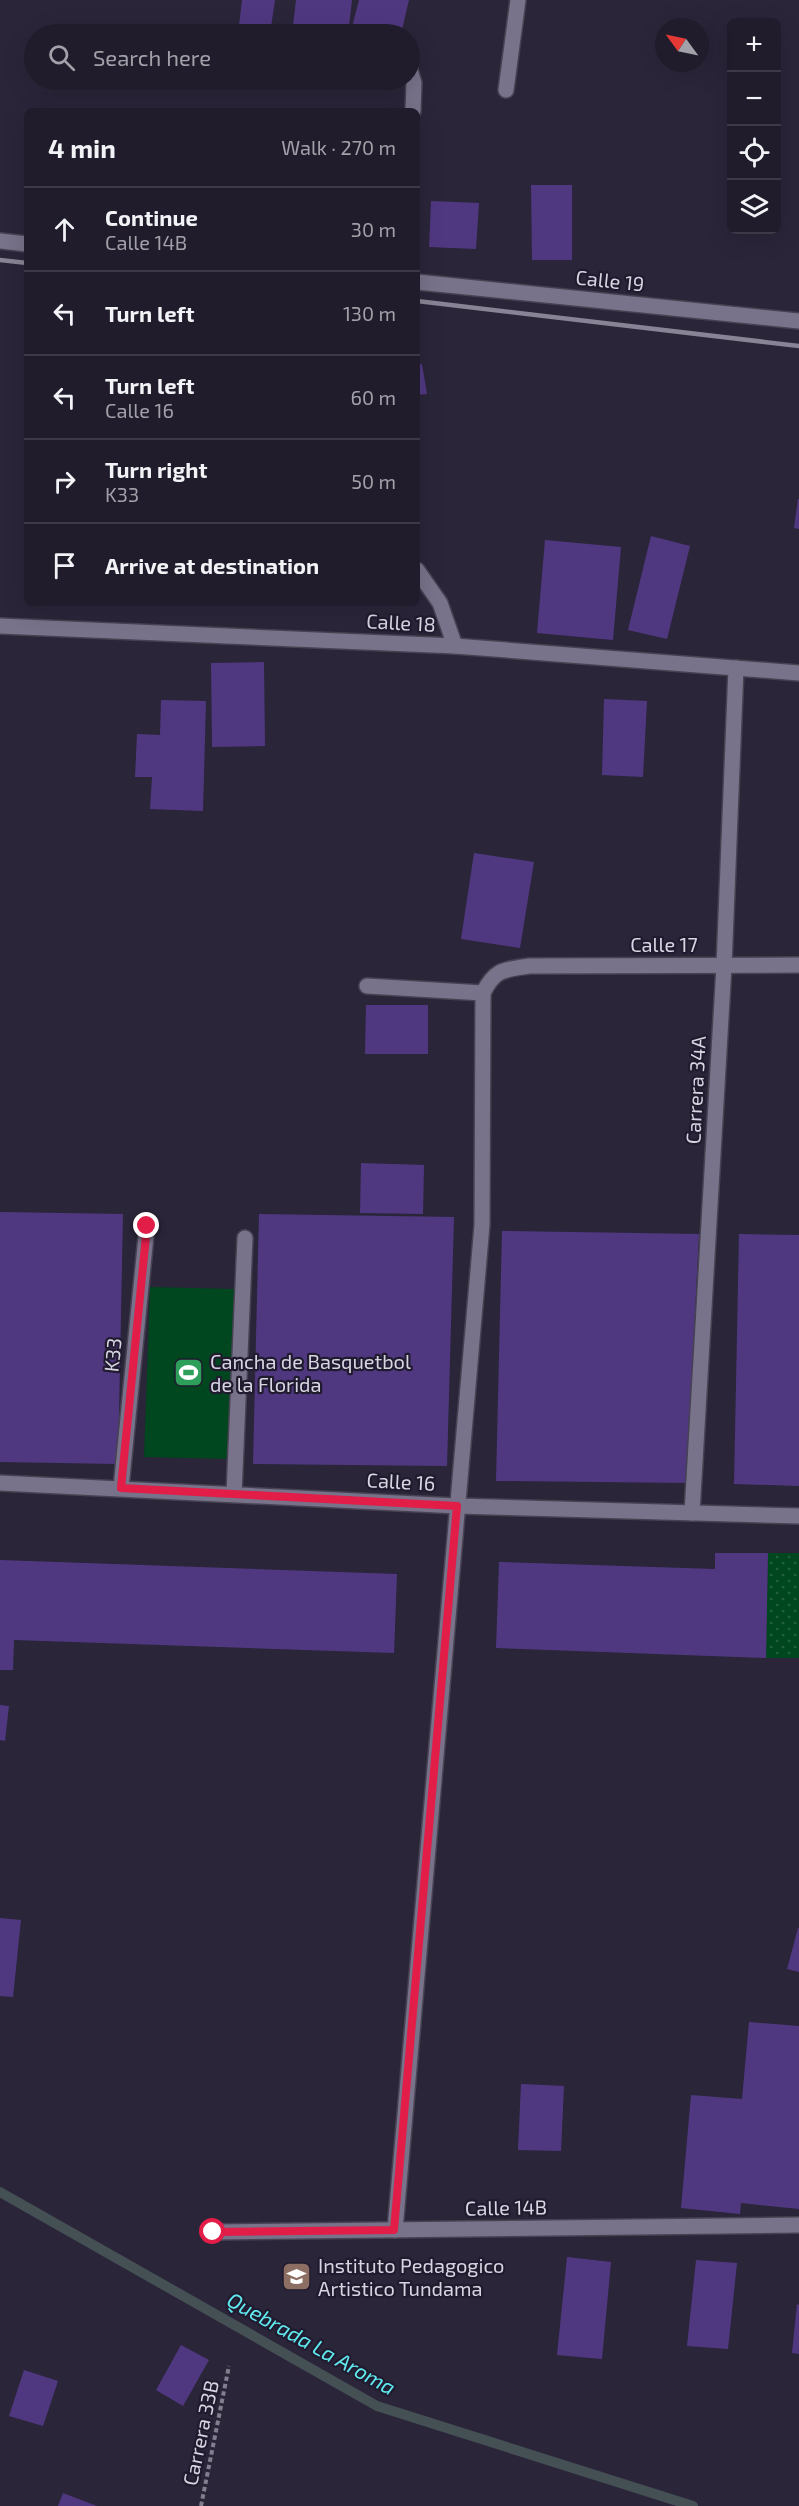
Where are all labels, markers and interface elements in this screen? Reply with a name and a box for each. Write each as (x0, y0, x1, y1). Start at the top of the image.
north arrow (655, 18, 709, 72)
map controls (727, 18, 781, 234)
button: + (727, 18, 781, 72)
search box (24, 24, 420, 90)
icon: search (45, 41, 78, 74)
text: Search here (93, 44, 211, 70)
button: − (727, 72, 781, 126)
button: locate (727, 126, 781, 180)
text: 4 min (48, 132, 116, 163)
text: Walk · 270 m (281, 135, 396, 159)
button: layers (727, 180, 781, 234)
text: Continue (105, 204, 198, 230)
icon: ahead (48, 213, 81, 246)
text: 30 m (351, 217, 396, 241)
text: Calle 14B (105, 230, 187, 254)
street label: Calle 19 (575, 264, 646, 296)
icon: left (48, 297, 81, 330)
text: Turn left (105, 300, 194, 326)
text: 130 m (343, 301, 396, 325)
text: Turn left (105, 372, 194, 398)
icon: left (48, 381, 81, 414)
text: 60 m (351, 385, 396, 409)
text: Calle 16 (105, 398, 174, 422)
text: Turn right (105, 456, 207, 482)
icon: right (48, 465, 81, 498)
text: 50 m (351, 469, 396, 493)
text: K33 (105, 482, 139, 506)
icon: arrive (48, 549, 81, 582)
text: Arrive at destination (105, 552, 319, 578)
street label: Calle 18 (366, 608, 436, 636)
street label: Calle 17 (630, 932, 698, 956)
street label: Carrera 34A (680, 1035, 710, 1145)
route end (133, 1212, 159, 1238)
street label: K33 (98, 1337, 126, 1373)
place label: Cancha de Basquetbol de la Florida (210, 1349, 411, 1396)
sports icon: Cancha de Basquetbol de la Florida (173, 1357, 205, 1389)
street label: Calle 16 (366, 1467, 436, 1495)
street label: Calle 14B (465, 2194, 547, 2220)
route start (199, 2218, 225, 2244)
place label: Instituto Pedagogico Artistico Tundama (318, 2253, 504, 2300)
school or university icon: Instituto Pedagogico Artistico Tundama (281, 2261, 313, 2293)
water label: Quebrada La Aroma (223, 2286, 400, 2400)
street label: Carrera 33B (177, 2378, 223, 2488)

